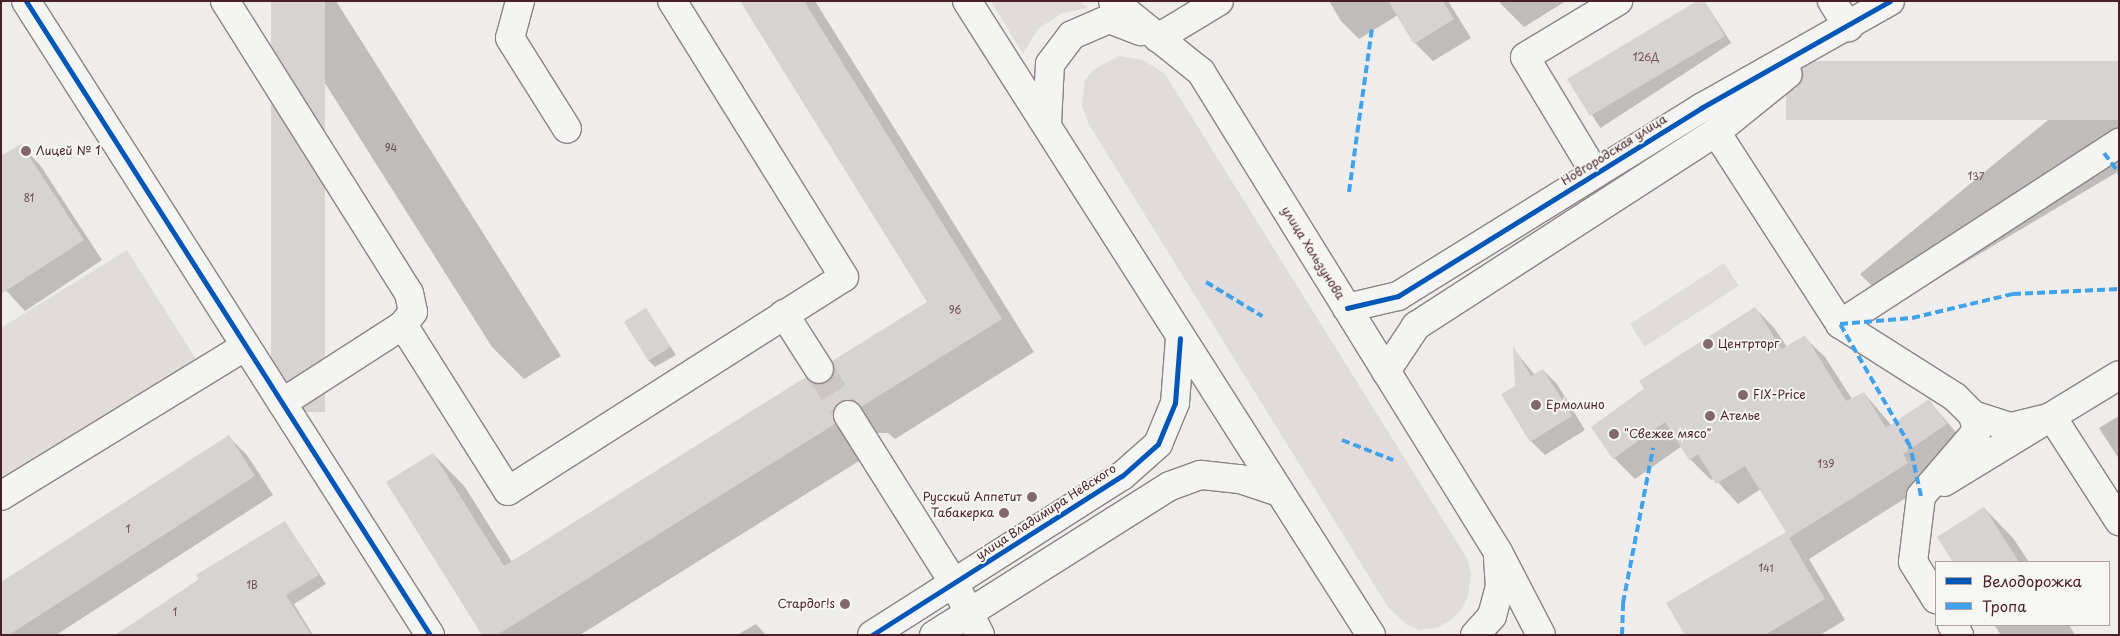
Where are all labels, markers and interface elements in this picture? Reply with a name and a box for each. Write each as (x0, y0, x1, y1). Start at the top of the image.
house number: 126Д (1633, 51, 1659, 63)
street label: Новгородская улица (1558, 112, 1670, 188)
house number: 94 (385, 142, 397, 154)
place label: Лицей № 1 (36, 144, 100, 158)
marker: Лицей № 1 (20, 145, 32, 157)
house number: 137 (1968, 170, 1984, 182)
house number: 81 (24, 192, 34, 204)
street label: улица Хользунова (1278, 203, 1348, 303)
house number: 96 (949, 304, 961, 316)
place label: Центрторг (1718, 337, 1779, 351)
marker: Центрторг (1702, 338, 1714, 350)
place label: FIX-Price (1753, 388, 1806, 402)
marker: FIX-Price (1737, 389, 1749, 401)
place label: Ермолино (1546, 398, 1605, 412)
marker: Ермолино (1530, 399, 1542, 411)
place label: Ателье (1720, 409, 1760, 423)
marker: Ателье (1704, 410, 1716, 422)
place label: "Свежее мясо" (1624, 427, 1712, 441)
marker: "Свежее мясо" (1608, 428, 1620, 440)
house number: 139 (1818, 458, 1834, 470)
street label: улица Владимира Невского (973, 461, 1119, 563)
place label: Русский Аппетит (922, 490, 1022, 504)
marker: Русский Аппетит (1026, 491, 1038, 503)
place label: Табакерка (931, 506, 994, 520)
marker: Табакерка (998, 507, 1010, 519)
house number: 1 (126, 523, 130, 535)
legend (1935, 561, 2110, 626)
house number: 141 (1759, 562, 1773, 574)
text: Велодорожка (1982, 569, 2082, 592)
house number: 1В (246, 579, 258, 591)
text: Тропа (1982, 594, 2027, 617)
place label: Стардог!s (778, 597, 835, 611)
marker: Стардог!s (839, 598, 851, 610)
house number: 1 (173, 606, 177, 618)

